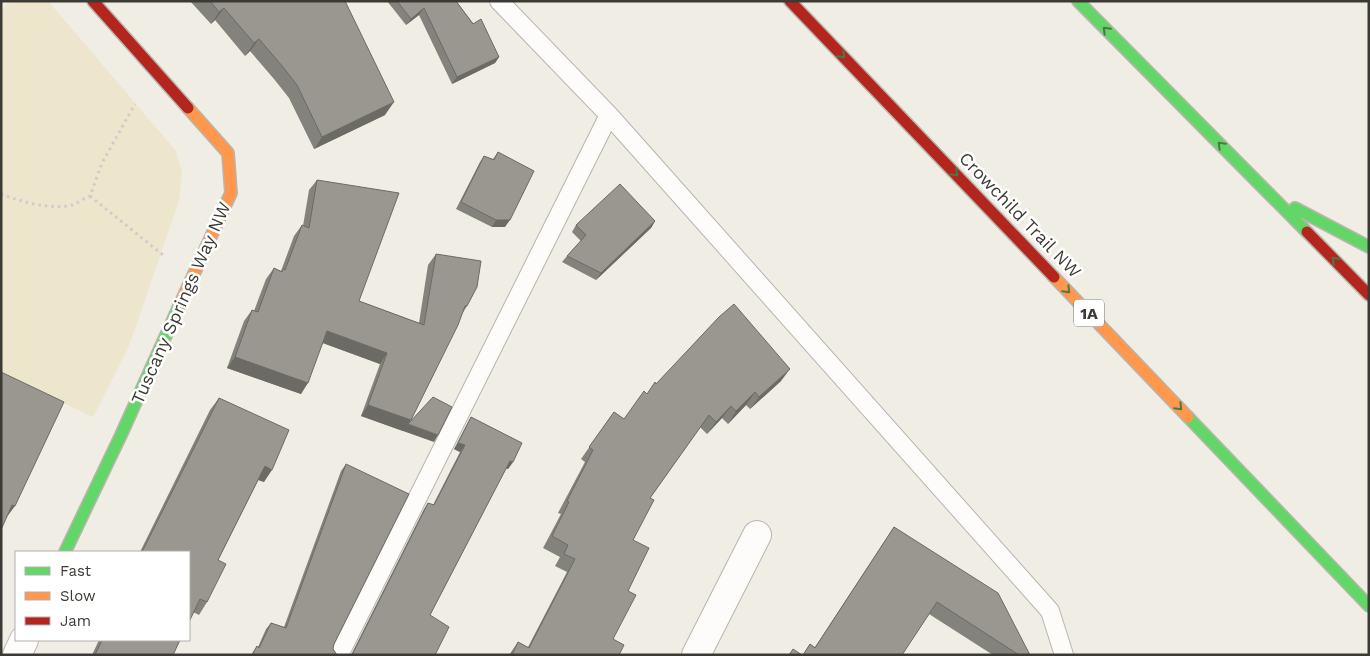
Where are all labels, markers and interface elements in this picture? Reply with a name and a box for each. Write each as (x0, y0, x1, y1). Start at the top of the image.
one-way arrow (1103, 26, 1112, 35)
one-way arrow (836, 49, 845, 58)
one-way arrow (1218, 141, 1227, 150)
street label: Crowchild Trail NW (955, 148, 1086, 282)
one-way arrow (949, 167, 958, 176)
street label: Tuscany Springs Way NW (126, 199, 235, 407)
one-way arrow (1332, 257, 1341, 266)
one-way arrow (1061, 284, 1070, 293)
road number: 1A (1074, 300, 1104, 326)
one-way arrow (1173, 402, 1182, 411)
legend (15, 551, 190, 641)
text: Fast (60, 562, 92, 580)
text: Slow (60, 587, 96, 605)
text: Jam (60, 612, 91, 630)

